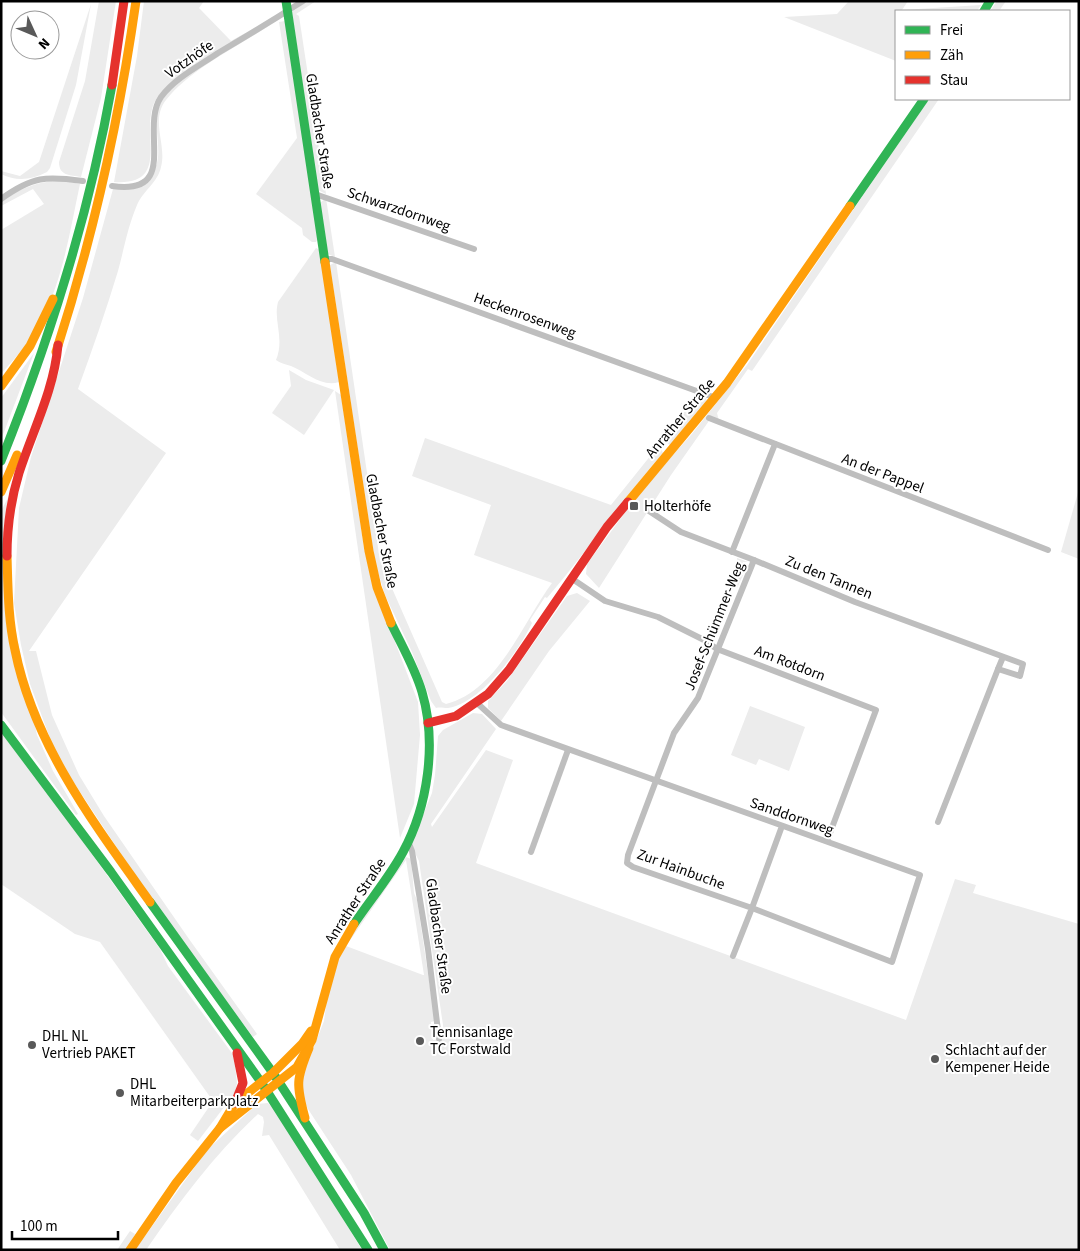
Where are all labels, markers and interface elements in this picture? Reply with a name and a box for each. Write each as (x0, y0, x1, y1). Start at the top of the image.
north arrow (10, 10, 60, 60)
legend (895, 10, 1070, 100)
text: Frei (940, 20, 963, 41)
text: N (33, 33, 54, 54)
street label: Votzhöfe (161, 35, 218, 84)
text: Zäh (940, 45, 964, 66)
text: Stau (940, 70, 968, 91)
street label: Gladbacher Straße (300, 72, 339, 190)
street label: Schwarzdornweg (344, 182, 454, 237)
street label: Heckenrosenweg (471, 287, 579, 344)
street label: Anrather Straße (641, 374, 720, 463)
street label: An der Pappel (839, 448, 927, 499)
street label: Gladbacher Straße (360, 472, 403, 590)
place label: Holterhöfe (644, 496, 711, 517)
marker: Holterhöfe (628, 500, 640, 512)
street label: Zu den Tannen (782, 550, 876, 605)
street label: Josef-Schümmer-Weg (679, 558, 750, 694)
street label: Am Rotdorn (751, 640, 828, 687)
street label: Sanddornweg (747, 792, 837, 841)
street label: Zur Hainbuche (634, 844, 728, 895)
street label: Anrather Straße (320, 854, 391, 948)
street label: Gladbacher Straße (420, 877, 457, 995)
place label: Tennisanlage TC Forstwald (430, 1022, 513, 1060)
place label: DHL NL Vertrieb PAKET (42, 1026, 135, 1064)
marker: Tennisanlage TC Forstwald (414, 1035, 426, 1047)
marker: DHL NL Vertrieb PAKET (26, 1039, 38, 1051)
place label: Schlacht auf der Kempener Heide (945, 1040, 1050, 1078)
marker: Schlacht auf der Kempener Heide (929, 1053, 941, 1065)
place label: DHL Mitarbeiterparkplatz (130, 1074, 258, 1112)
marker: DHL Mitarbeiterparkplatz (114, 1087, 126, 1099)
scale bar (12, 1208, 119, 1240)
text: 100 m (20, 1216, 58, 1237)

